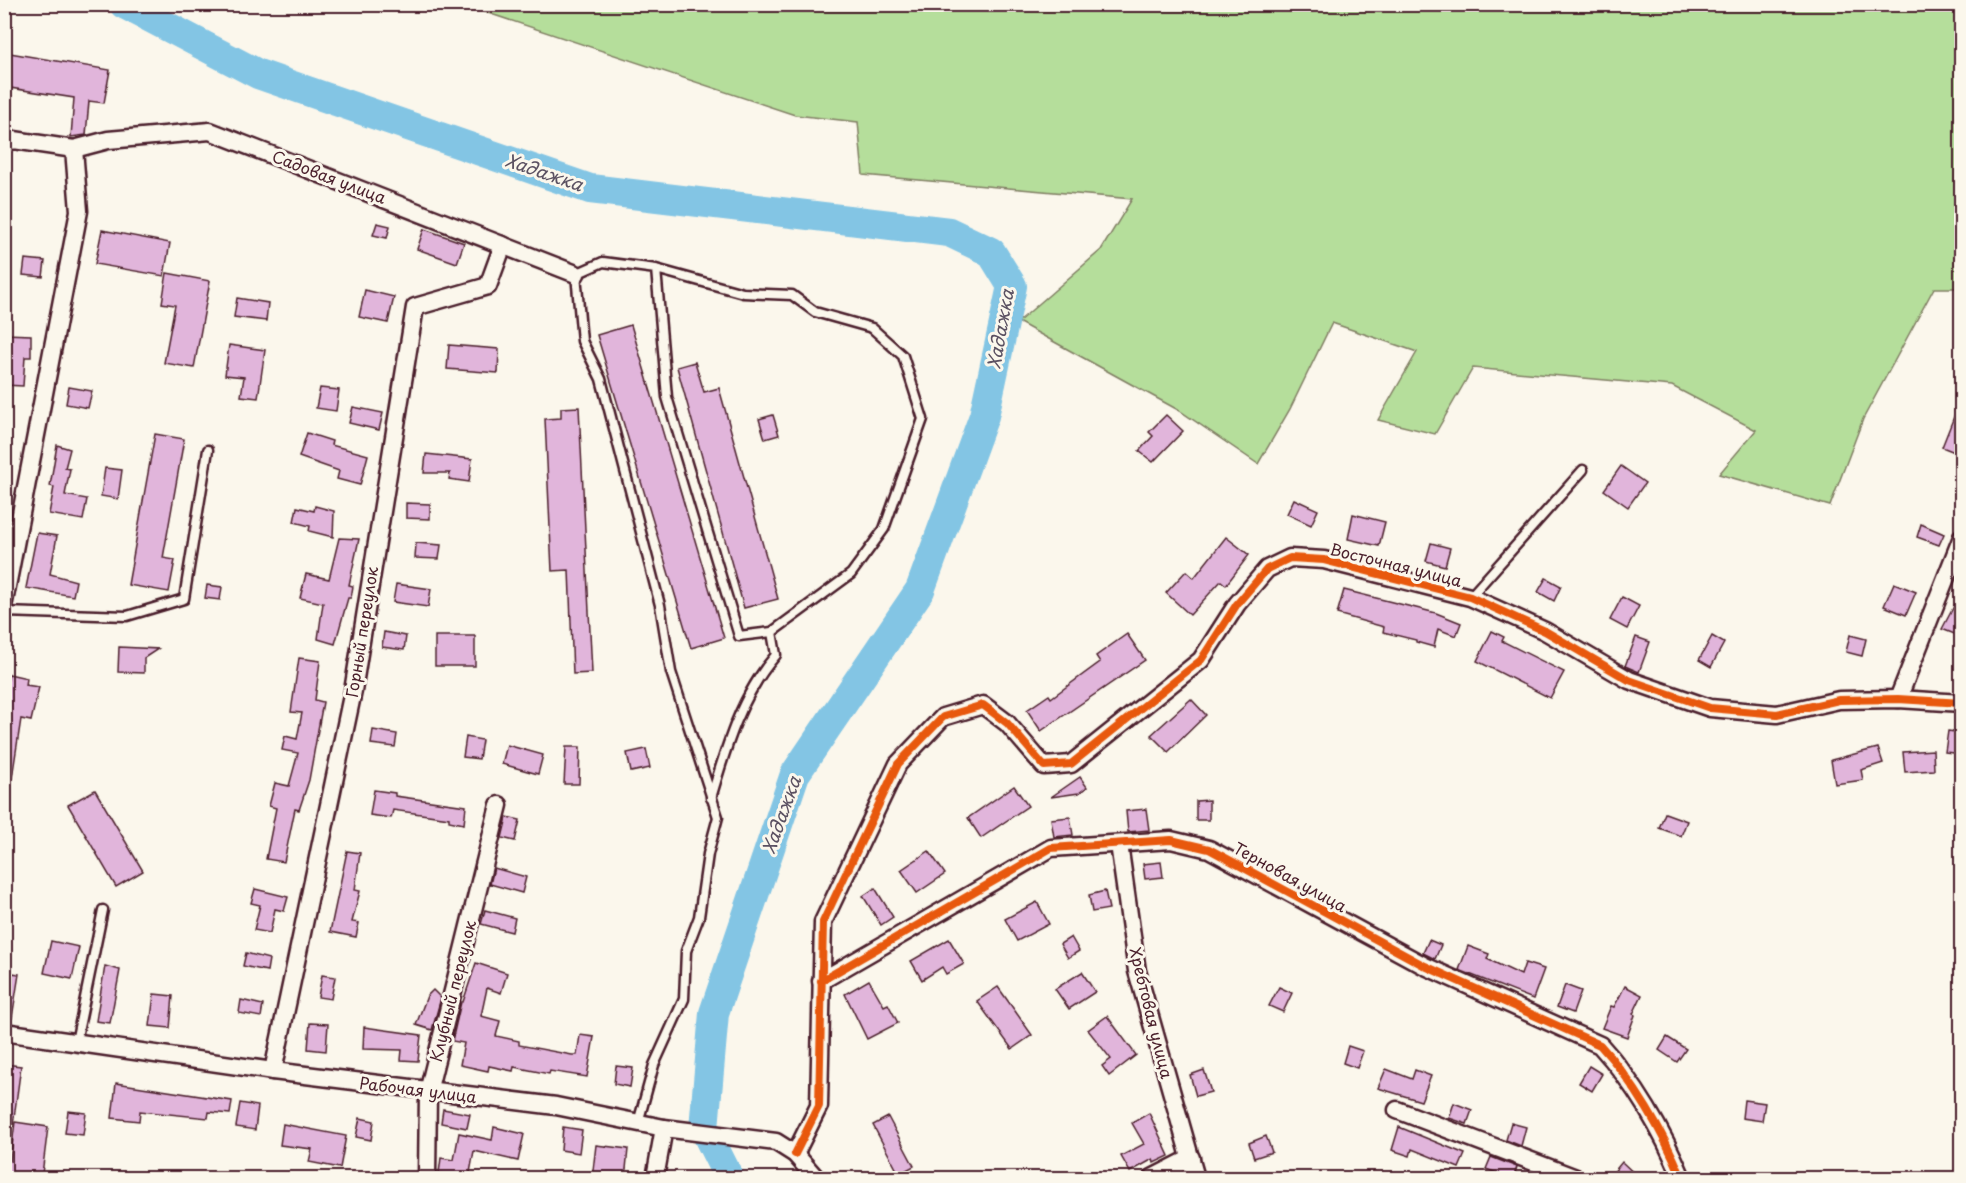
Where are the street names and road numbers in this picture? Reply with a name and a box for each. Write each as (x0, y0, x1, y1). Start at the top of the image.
street label: Садовая улица (269, 143, 390, 209)
street label: Восточная улица (1328, 536, 1465, 592)
street label: Горный переулок (339, 564, 383, 699)
street label: Терновая улица (1230, 835, 1351, 917)
street label: Клубный переулок (423, 917, 481, 1064)
street label: Хребтовая улица (1124, 945, 1180, 1081)
street label: Рабочая улица (358, 1070, 478, 1108)

